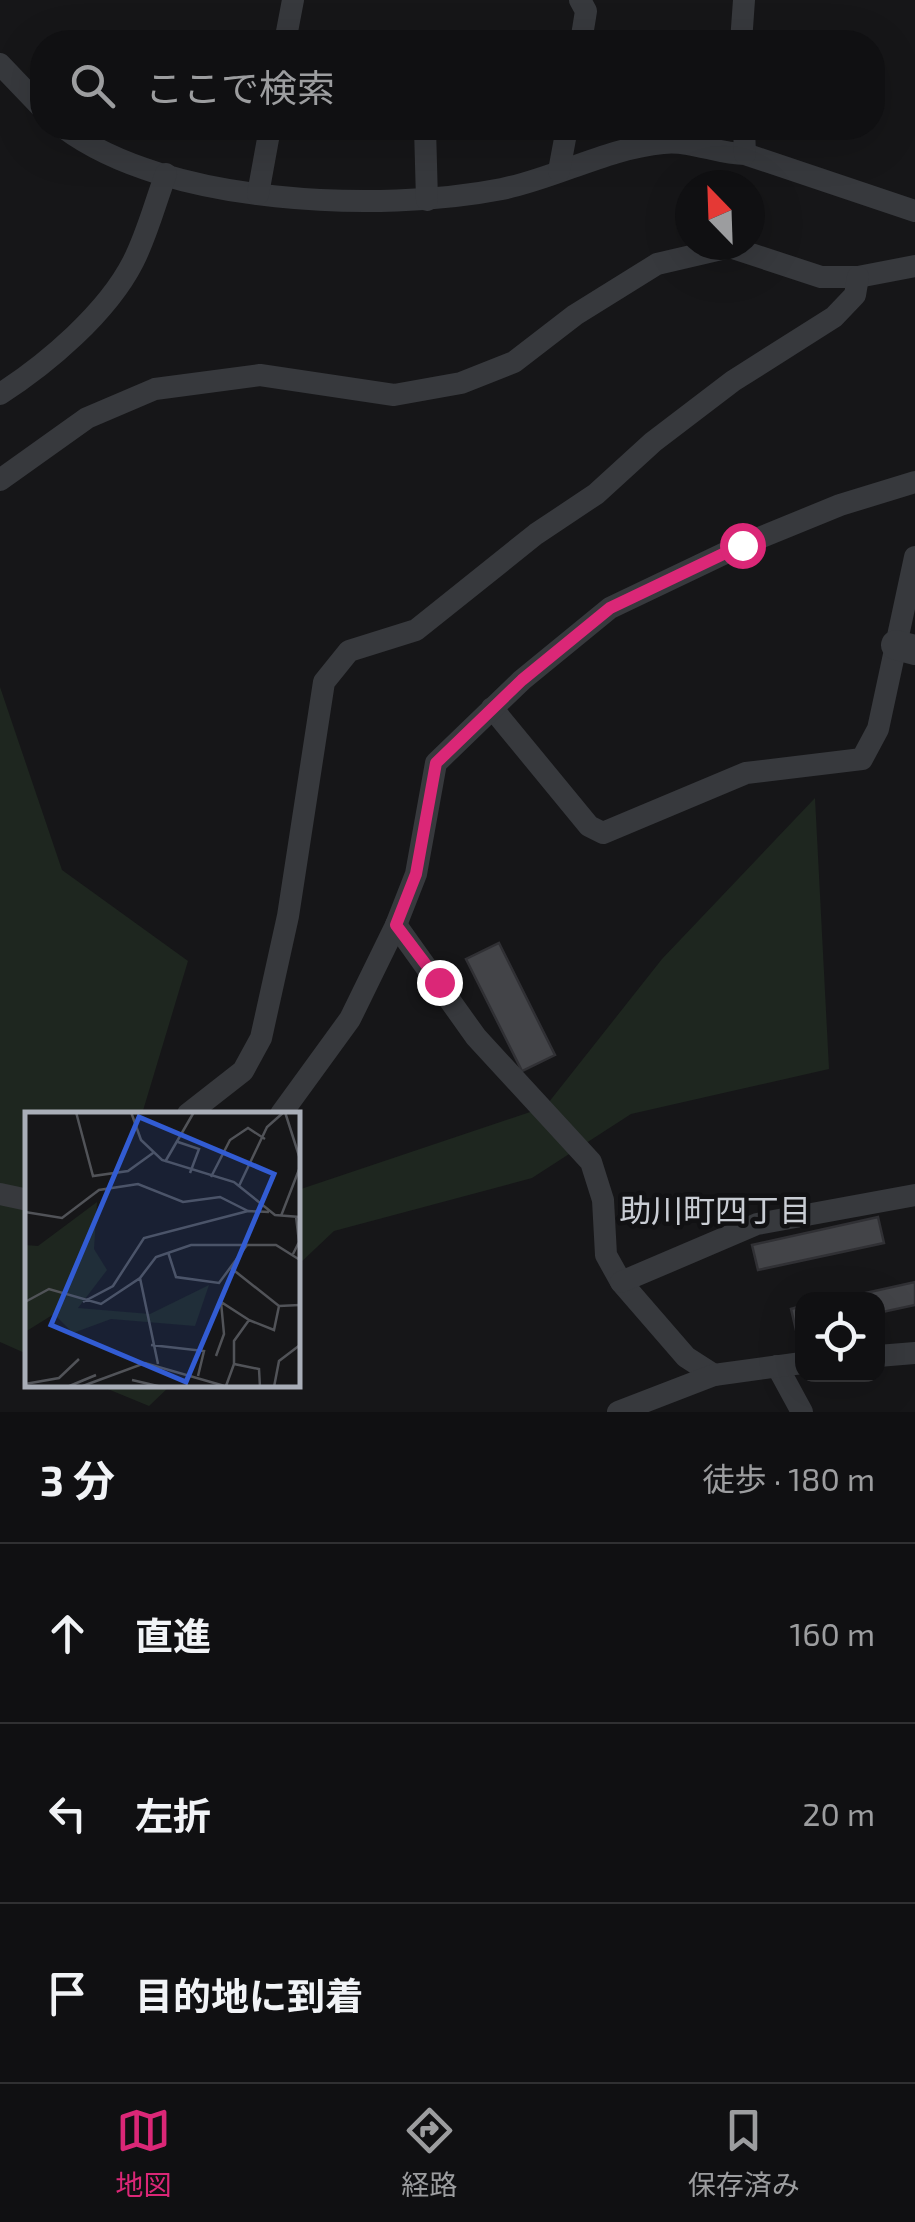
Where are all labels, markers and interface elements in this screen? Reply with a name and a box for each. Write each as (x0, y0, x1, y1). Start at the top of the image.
search box (30, 30, 885, 140)
icon: search (65, 58, 120, 113)
text: ここで検索 (145, 64, 335, 110)
north arrow (675, 170, 765, 260)
route start (720, 523, 766, 569)
route end (417, 960, 463, 1006)
inset map (25, 1112, 300, 1387)
district label: 助川町四丁目 (619, 1190, 811, 1228)
map controls (795, 1292, 885, 1382)
button: locate (795, 1292, 885, 1382)
text: 3 分 (40, 1454, 115, 1504)
text: 徒歩 · 180 m (703, 1459, 875, 1497)
icon: ahead (40, 1606, 95, 1661)
text: 直進 (135, 1612, 211, 1658)
text: 160 m (789, 1614, 875, 1652)
icon: left (40, 1786, 95, 1841)
text: 左折 (135, 1792, 211, 1838)
text: 20 m (803, 1794, 875, 1832)
icon: arrive (40, 1966, 95, 2021)
text: 目的地に到着 (135, 1972, 363, 2018)
tab: 地図 (115, 2103, 171, 2203)
tab: 経路 (401, 2103, 458, 2203)
tab: 保存済み (688, 2103, 800, 2203)

